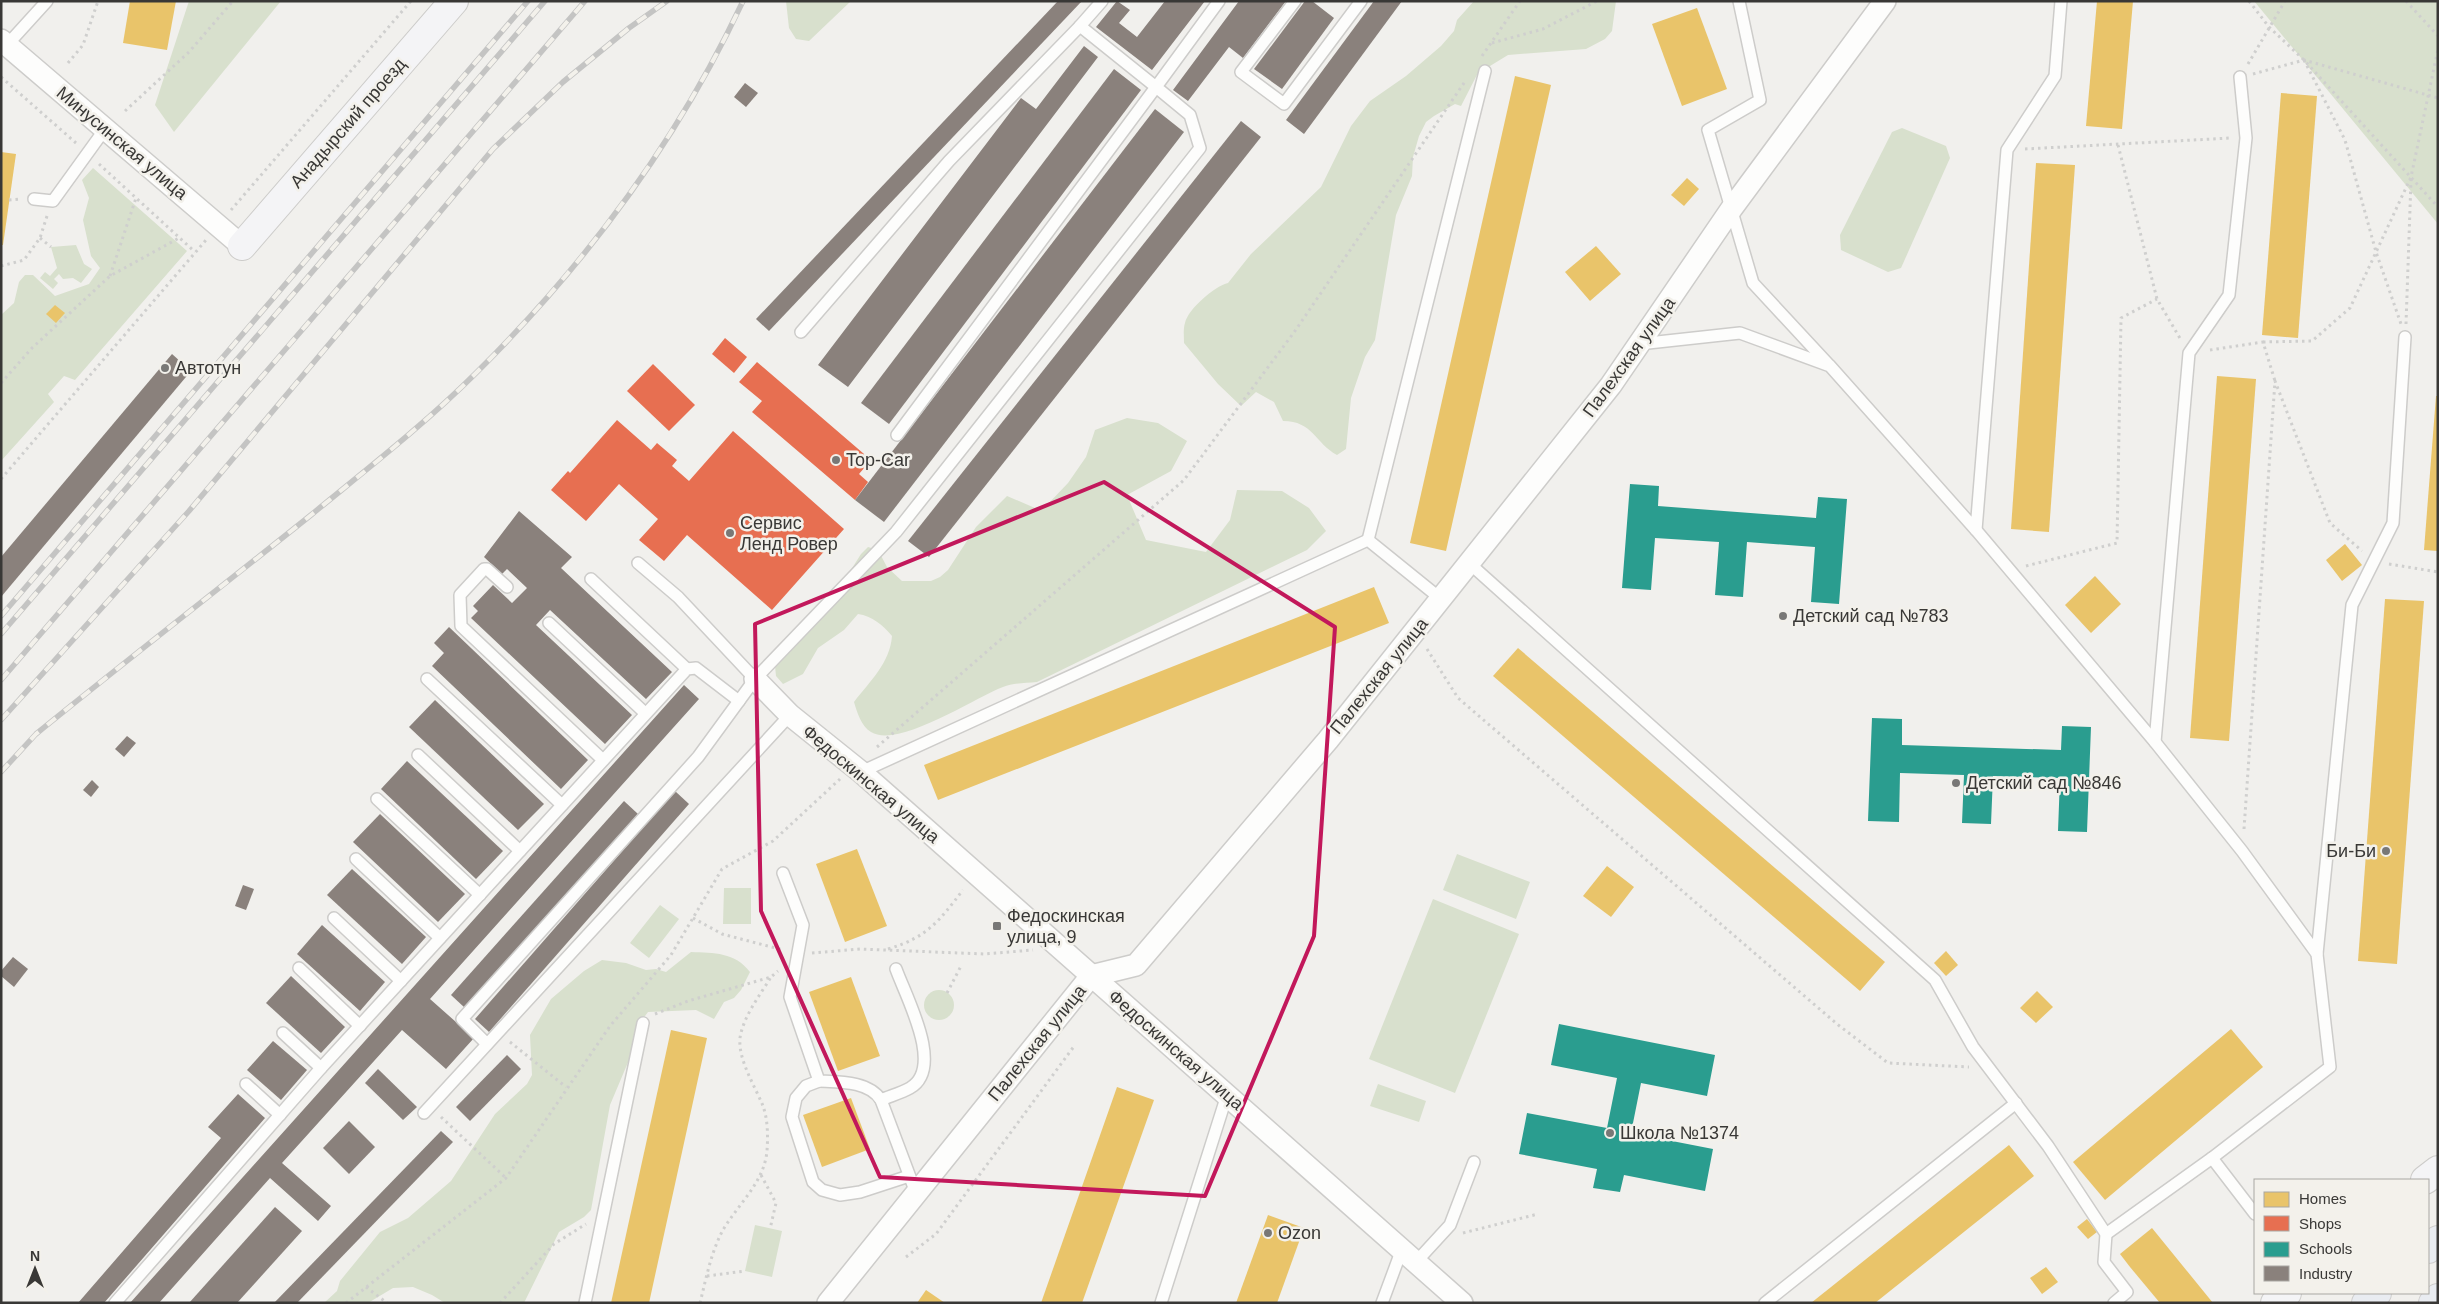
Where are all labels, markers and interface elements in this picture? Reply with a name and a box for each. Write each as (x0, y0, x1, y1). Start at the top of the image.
street label: Анадырский проезд (286, 54, 410, 192)
street label: Минусинская улица (53, 83, 192, 204)
street label: Палехская улица (1579, 292, 1680, 421)
place label: Автотун (175, 358, 241, 378)
marker: Автотун (159, 362, 171, 374)
place label: Top-Car (846, 450, 910, 470)
marker: Top-Car (830, 454, 842, 466)
place label: Сервис Ленд Ровер (740, 513, 838, 554)
marker: Сервис Ленд Ровер (724, 527, 736, 539)
place label: Детский сад №783 (1793, 606, 1949, 626)
marker: Детский сад №783 (1777, 610, 1789, 622)
street label: Палехская улица (1326, 613, 1433, 738)
street label: Федоскинская улица (799, 721, 944, 848)
place label: Детский сад №846 (1966, 773, 2122, 793)
marker: Детский сад №846 (1950, 777, 1962, 789)
place label: Би-Би (2326, 841, 2376, 861)
marker: Би-Би (2380, 845, 2392, 857)
place label: Федоскинская улица, 9 (1007, 906, 1125, 947)
marker: Федоскинская улица, 9 (991, 920, 1003, 932)
street label: Палехская улица (984, 980, 1091, 1105)
street label: Федоскинская улица (1104, 986, 1248, 1115)
place label: Школа №1374 (1620, 1123, 1739, 1143)
marker: Школа №1374 (1604, 1127, 1616, 1139)
legend (2254, 1179, 2429, 1294)
text: Homes (2299, 1190, 2347, 1207)
text: Shops (2299, 1215, 2342, 1232)
place label: Ozon (1278, 1223, 1321, 1243)
marker: Ozon (1262, 1227, 1274, 1239)
text: Schools (2299, 1240, 2352, 1257)
north arrow (10, 1244, 60, 1294)
text: N (30, 1248, 40, 1264)
text: Industry (2299, 1265, 2353, 1282)

